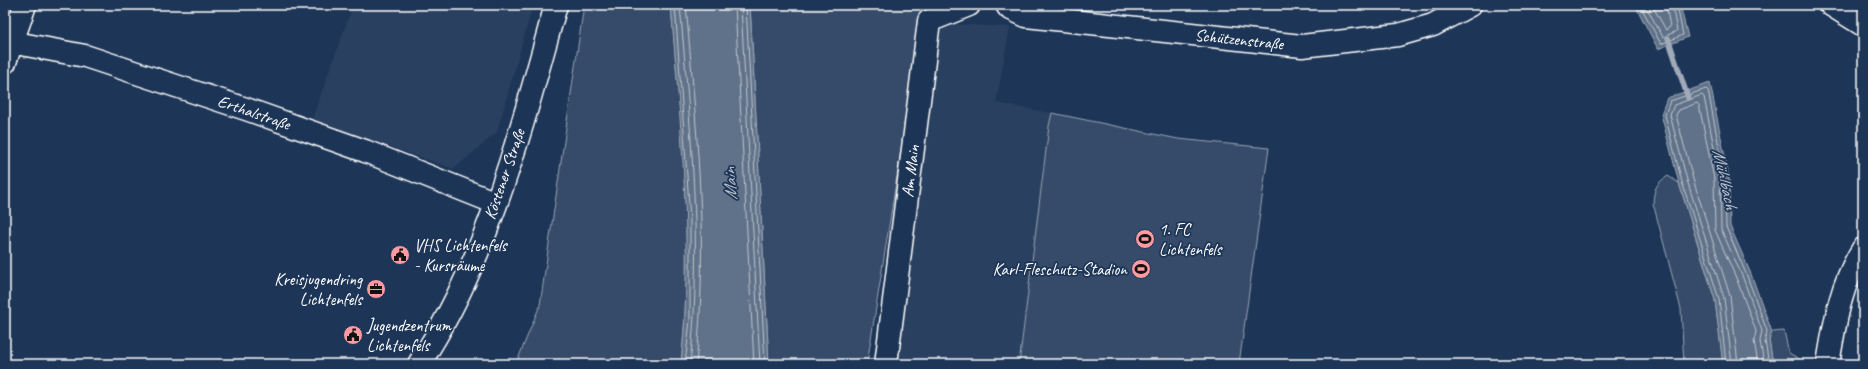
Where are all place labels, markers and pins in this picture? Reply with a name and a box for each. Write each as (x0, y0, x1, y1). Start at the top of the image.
place label: 1. FC Lichtenfels (1159, 219, 1223, 260)
sports icon: 1. FC Lichtenfels (1134, 228, 1156, 250)
place label: VHS Lichtenfels - Kursräume (414, 235, 509, 276)
public building icon: VHS Lichtenfels - Kursräume (389, 244, 411, 266)
sports icon: Karl-Fleschutz-Stadion (1130, 258, 1152, 280)
place label: Karl-Fleschutz-Stadion (993, 259, 1128, 280)
place label: Kreisjugendring Lichtenfels (274, 269, 364, 310)
office icon: Kreisjugendring Lichtenfels (365, 278, 387, 300)
place label: Jugendzentrum Lichtenfels (366, 315, 453, 356)
public building icon: Jugendzentrum Lichtenfels (342, 324, 364, 346)

